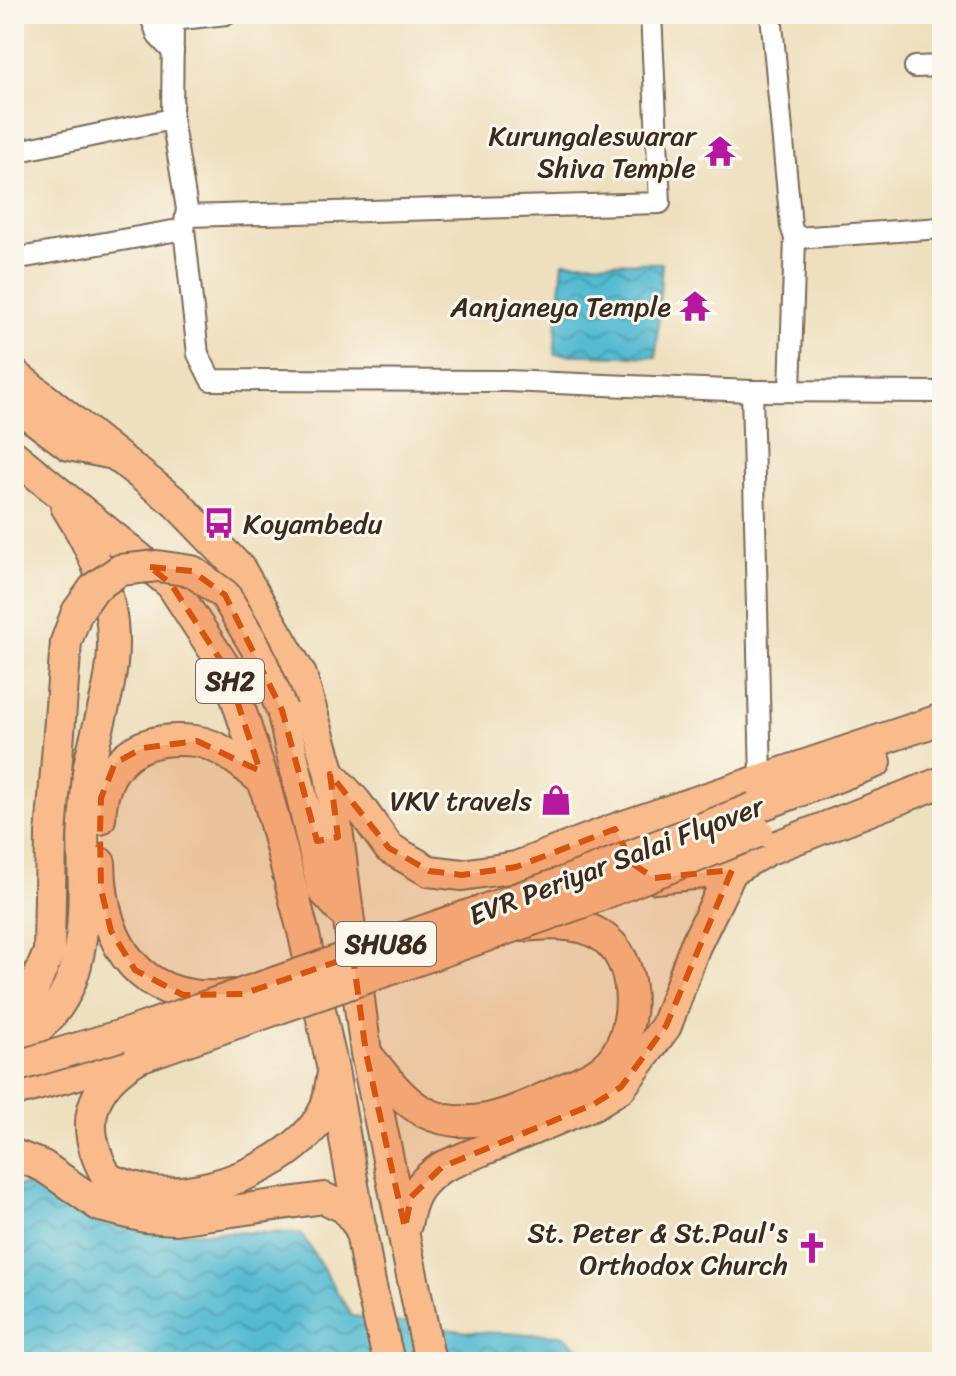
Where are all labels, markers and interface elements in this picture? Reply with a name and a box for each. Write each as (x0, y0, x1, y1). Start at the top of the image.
place label: Kurungaleswarar Shiva Temple (489, 111, 698, 192)
temple icon: Kurungaleswarar Shiva Temple (703, 134, 737, 168)
place label: Aanjaneya Temple (450, 282, 671, 331)
temple icon: Aanjaneya Temple (678, 289, 712, 323)
place label: Koyambedu (243, 499, 383, 548)
bus stop icon: Koyambedu (202, 506, 236, 540)
road number: SH2 (196, 659, 264, 703)
place label: VKV travels (390, 776, 532, 825)
street label: EVR Periyar Salai Flyover (461, 781, 772, 939)
shop icon: VKV travels (539, 783, 573, 817)
road number: SHU86 (336, 922, 436, 966)
place label: St. Peter & St.Paul's Orthodox Church (527, 1208, 789, 1289)
church icon: St. Peter & St.Paul's Orthodox Church (795, 1231, 829, 1265)

